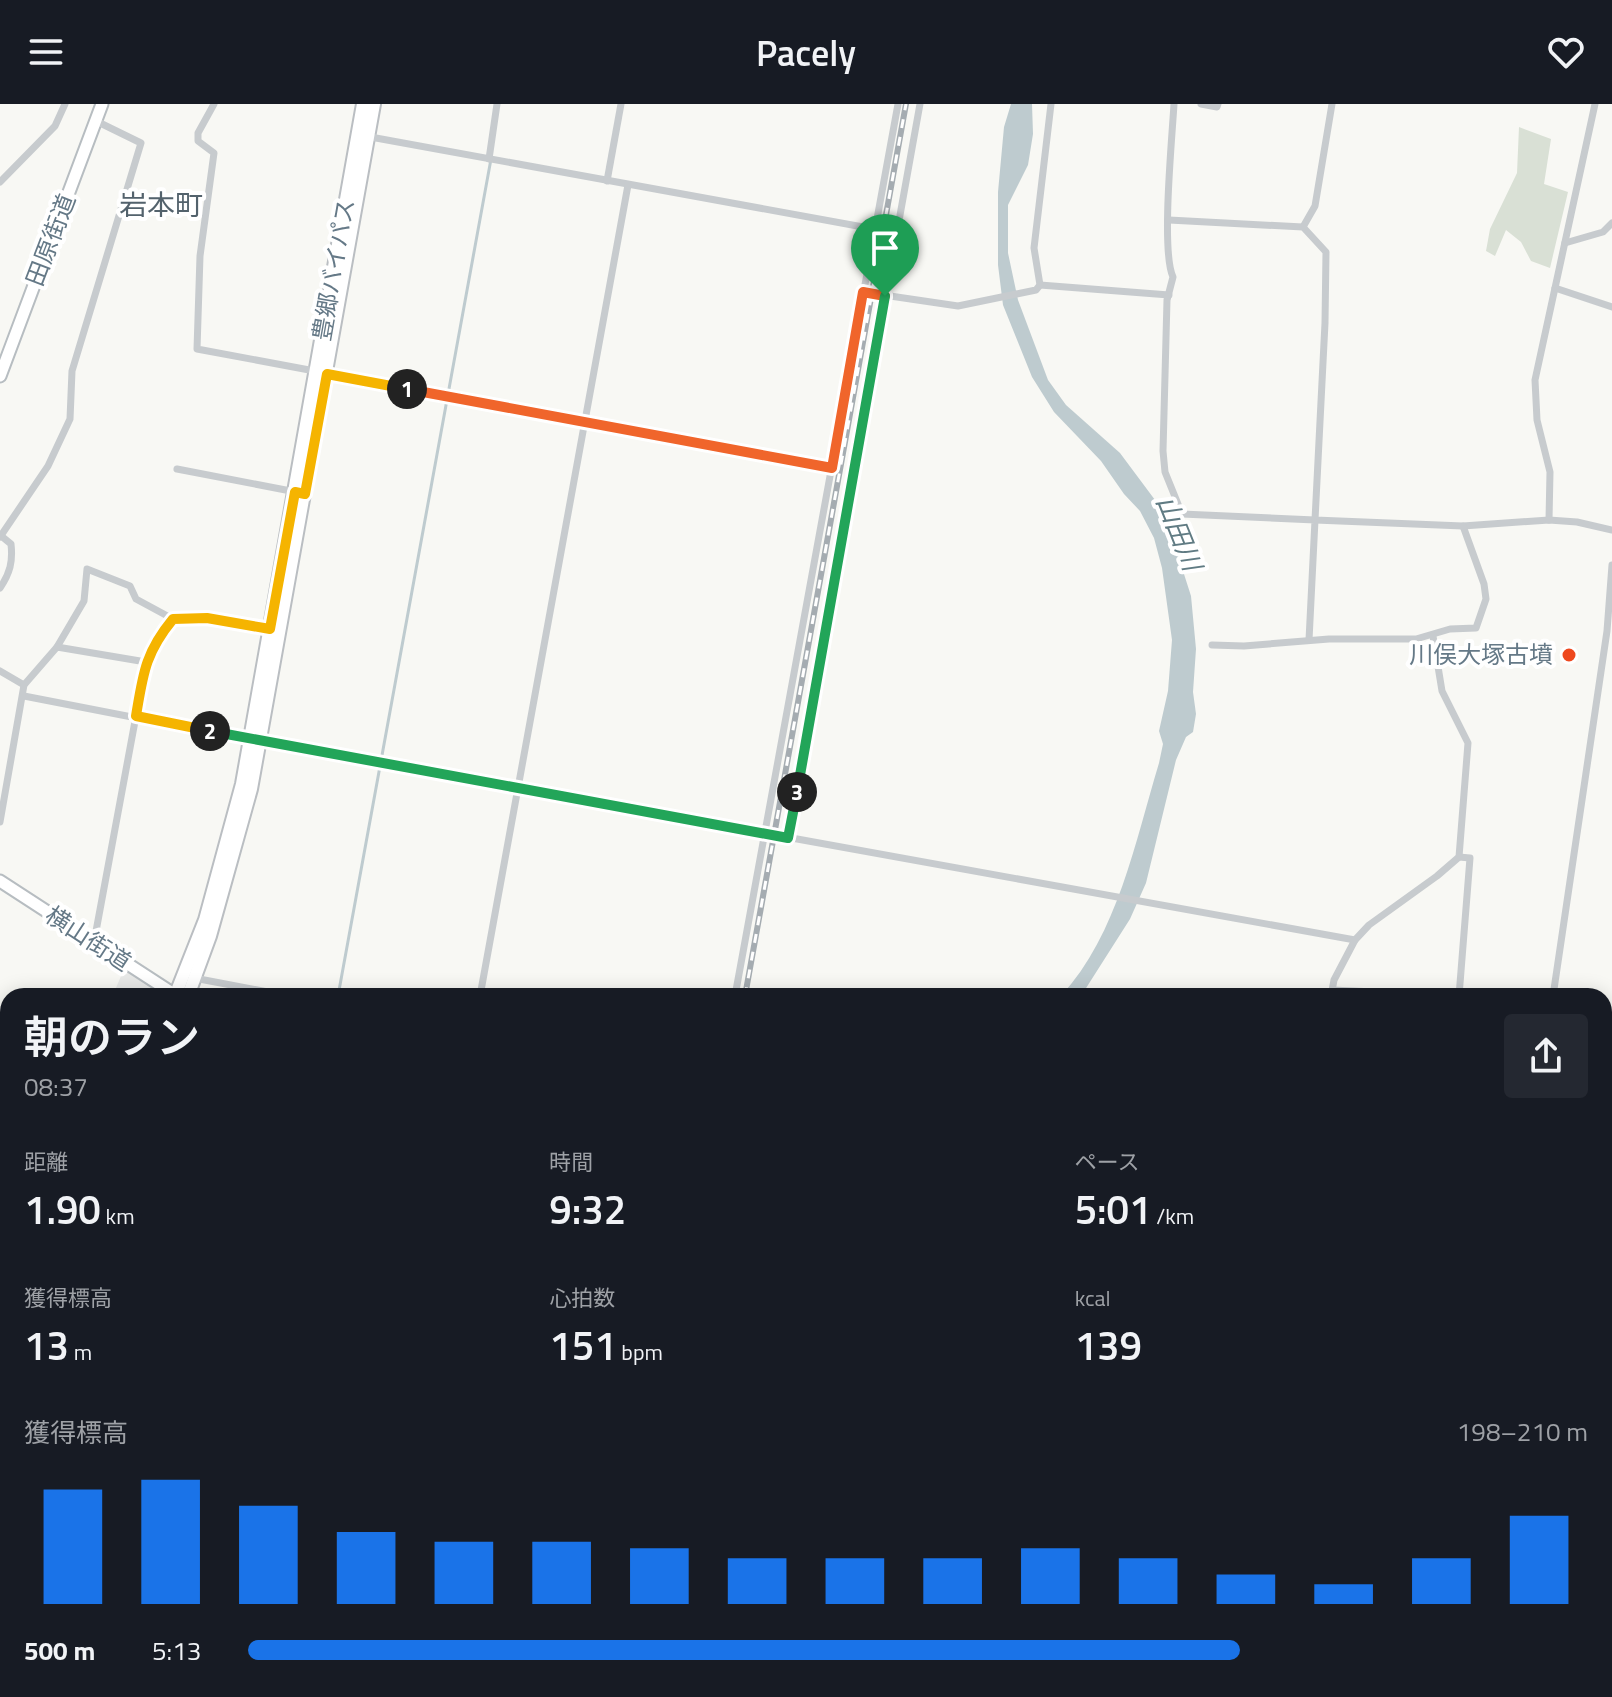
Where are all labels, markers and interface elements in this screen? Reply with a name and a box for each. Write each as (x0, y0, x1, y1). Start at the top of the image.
text: Pacely (756, 25, 856, 80)
icon: menu (24, 30, 68, 74)
icon: heart (1544, 30, 1588, 74)
district label: 岩本町 (119, 183, 203, 226)
street label: 田原街道 (16, 188, 84, 291)
street label: 豊郷バイパス (303, 196, 363, 344)
pin (851, 214, 919, 296)
icon: arrive (863, 226, 907, 270)
pin: 1 (387, 369, 427, 409)
text: 1 (401, 372, 413, 406)
water label: 山田川 (1147, 489, 1213, 579)
place label: 川俣大塚古墳 (1409, 636, 1553, 672)
marker: 川俣大塚古墳 (1560, 646, 1578, 664)
pin: 2 (190, 711, 230, 751)
text: 2 (204, 714, 216, 748)
pin: 3 (777, 772, 817, 812)
text: 3 (791, 775, 803, 809)
street label: 横山街道 (38, 897, 139, 979)
text: 朝のラン (24, 1003, 200, 1070)
button: share (1504, 1014, 1588, 1098)
text: 08:37 (24, 1067, 88, 1106)
text: 距離 (24, 1145, 68, 1179)
text: 時間 (549, 1145, 593, 1179)
text: ペース (1075, 1145, 1140, 1179)
text: 1.90 (24, 1179, 101, 1240)
text: 9:32 (549, 1179, 626, 1240)
text: 5:01 (1075, 1179, 1151, 1240)
text: km (101, 1199, 135, 1233)
text: /km (1151, 1199, 1194, 1233)
text: 獲得標高 (24, 1281, 112, 1315)
text: 心拍数 (549, 1281, 615, 1315)
text: kcal (1075, 1281, 1111, 1315)
text: 13 (24, 1315, 69, 1376)
text: 151 (549, 1315, 617, 1376)
text: 139 (1075, 1315, 1142, 1376)
text: m (69, 1335, 92, 1369)
text: bpm (617, 1335, 663, 1369)
text: 198–210 m (1457, 1412, 1588, 1451)
text: 獲得標高 (24, 1413, 128, 1452)
text: 500 m (24, 1631, 95, 1670)
text: 5:13 (152, 1631, 201, 1670)

